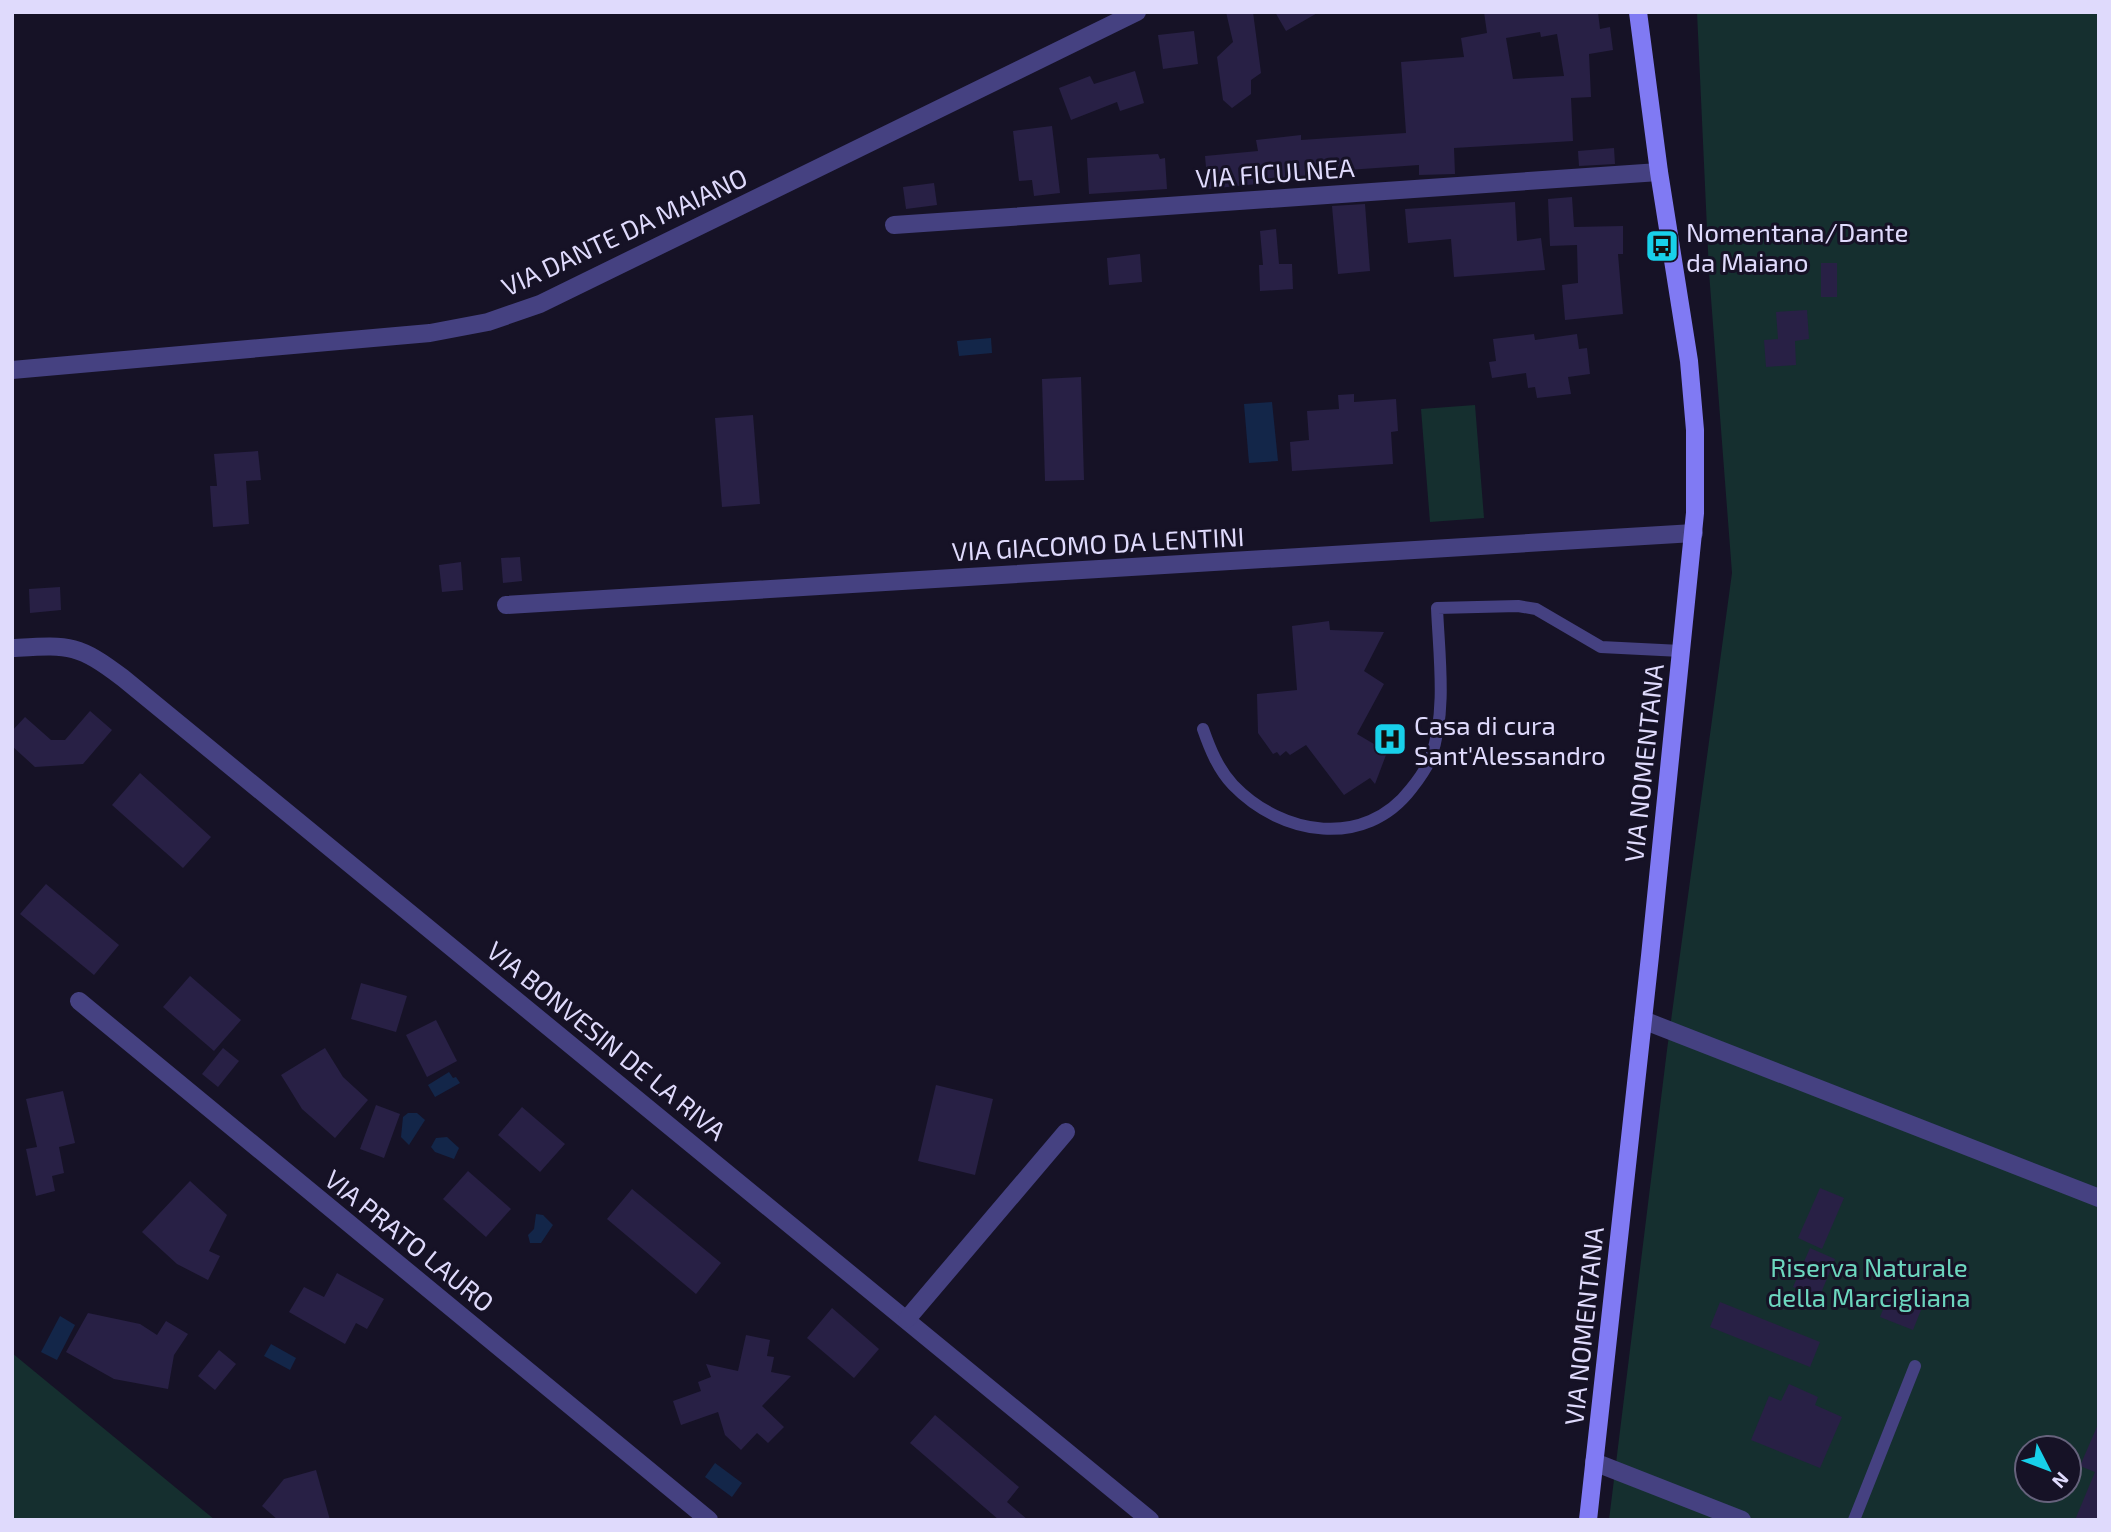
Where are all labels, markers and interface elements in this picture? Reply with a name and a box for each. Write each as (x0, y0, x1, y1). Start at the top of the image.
street label: VIA FICULNEA (1194, 151, 1356, 193)
street label: VIA DANTE DA MAIANO (496, 160, 752, 302)
place label: Nomentana/Dante da Maiano (1686, 216, 1908, 277)
bus stop icon: Nomentana/Dante da Maiano (1643, 227, 1681, 265)
street label: VIA GIACOMO DA LENTINI (951, 520, 1245, 566)
street label: VIA NOMENTANA (1617, 662, 1669, 864)
place label: Casa di cura Sant'Alessandro (1414, 709, 1606, 770)
hospital icon: Casa di cura Sant'Alessandro (1371, 720, 1409, 758)
street label: VIA BONVESIN DE LA RIVA (481, 934, 733, 1146)
street label: VIA PRATO LAURO (319, 1162, 501, 1318)
street label: VIA NOMENTANA (1557, 1225, 1609, 1427)
park label: Riserva Naturale della Marcigliana (1767, 1251, 1971, 1312)
north arrow (2013, 1434, 2083, 1504)
text: N (2048, 1468, 2074, 1494)

